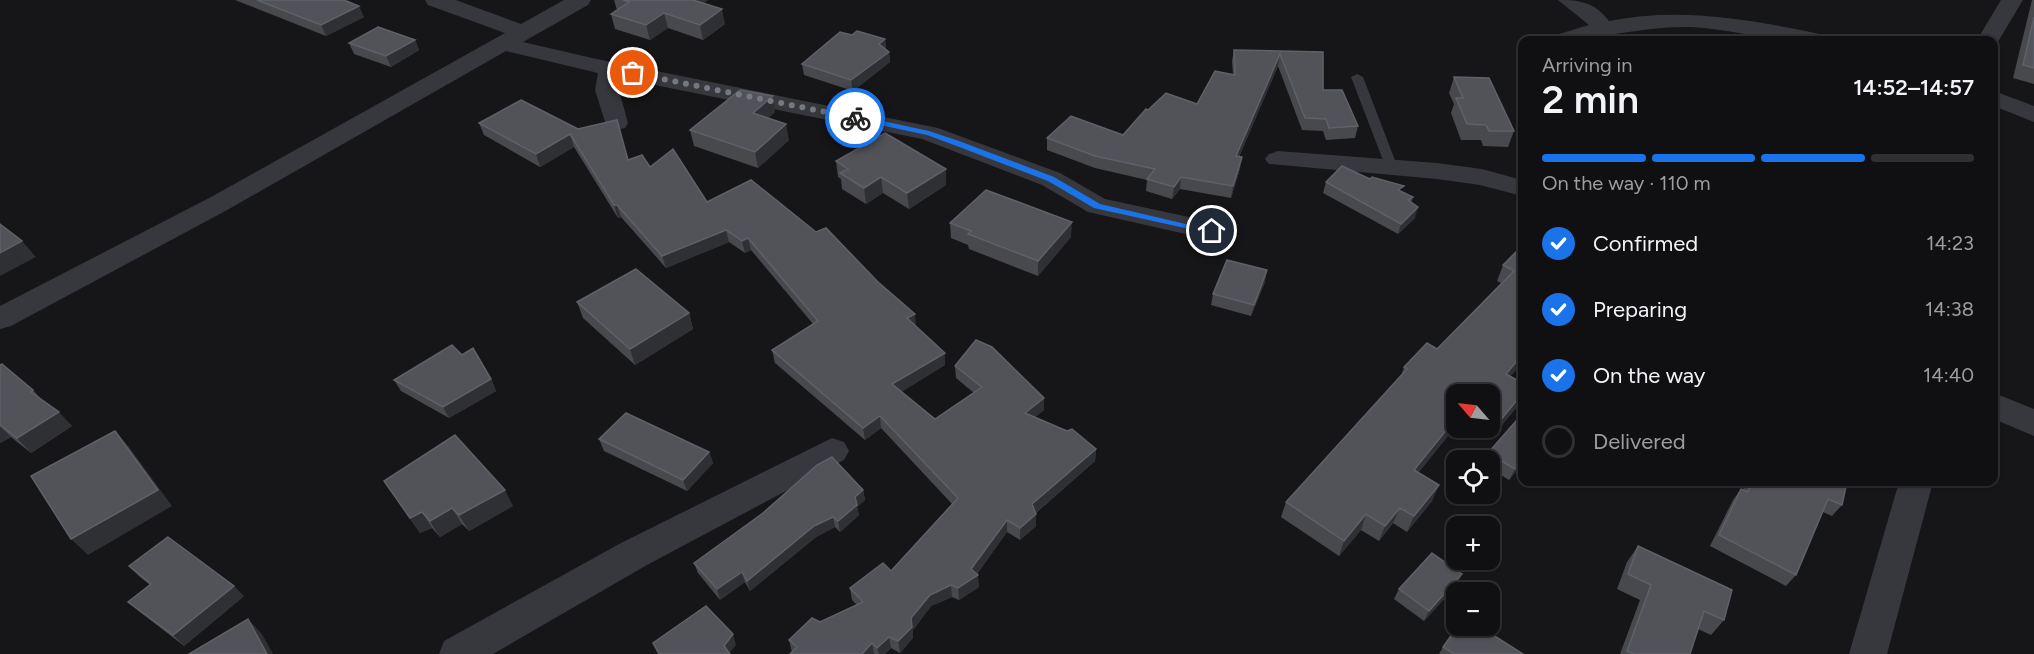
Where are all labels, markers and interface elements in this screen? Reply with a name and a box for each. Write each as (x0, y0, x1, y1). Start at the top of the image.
pin (607, 47, 658, 98)
text: Arriving in (1542, 53, 1632, 77)
icon: bag (616, 56, 649, 89)
text: 14:52–14:57 (1853, 74, 1974, 101)
text: 2 min (1542, 76, 1639, 123)
courier (825, 88, 885, 148)
icon: bike (839, 102, 872, 135)
text: On the way · 110 m (1542, 171, 1710, 195)
pin (1186, 205, 1237, 256)
icon: home (1195, 214, 1228, 247)
icon: check (1542, 227, 1575, 260)
text: Confirmed (1593, 230, 1698, 257)
text: 14:23 (1926, 231, 1974, 255)
icon: check (1542, 293, 1575, 326)
text: Preparing (1593, 296, 1687, 323)
text: 14:38 (1925, 297, 1974, 321)
icon: check (1542, 359, 1575, 392)
text: On the way (1593, 362, 1705, 389)
text: 14:40 (1923, 363, 1974, 387)
north arrow (1446, 384, 1500, 438)
map controls (1446, 384, 1500, 636)
text: Delivered (1593, 428, 1686, 455)
button: locate (1446, 450, 1500, 504)
button: + (1446, 516, 1500, 570)
button: − (1446, 582, 1500, 636)

